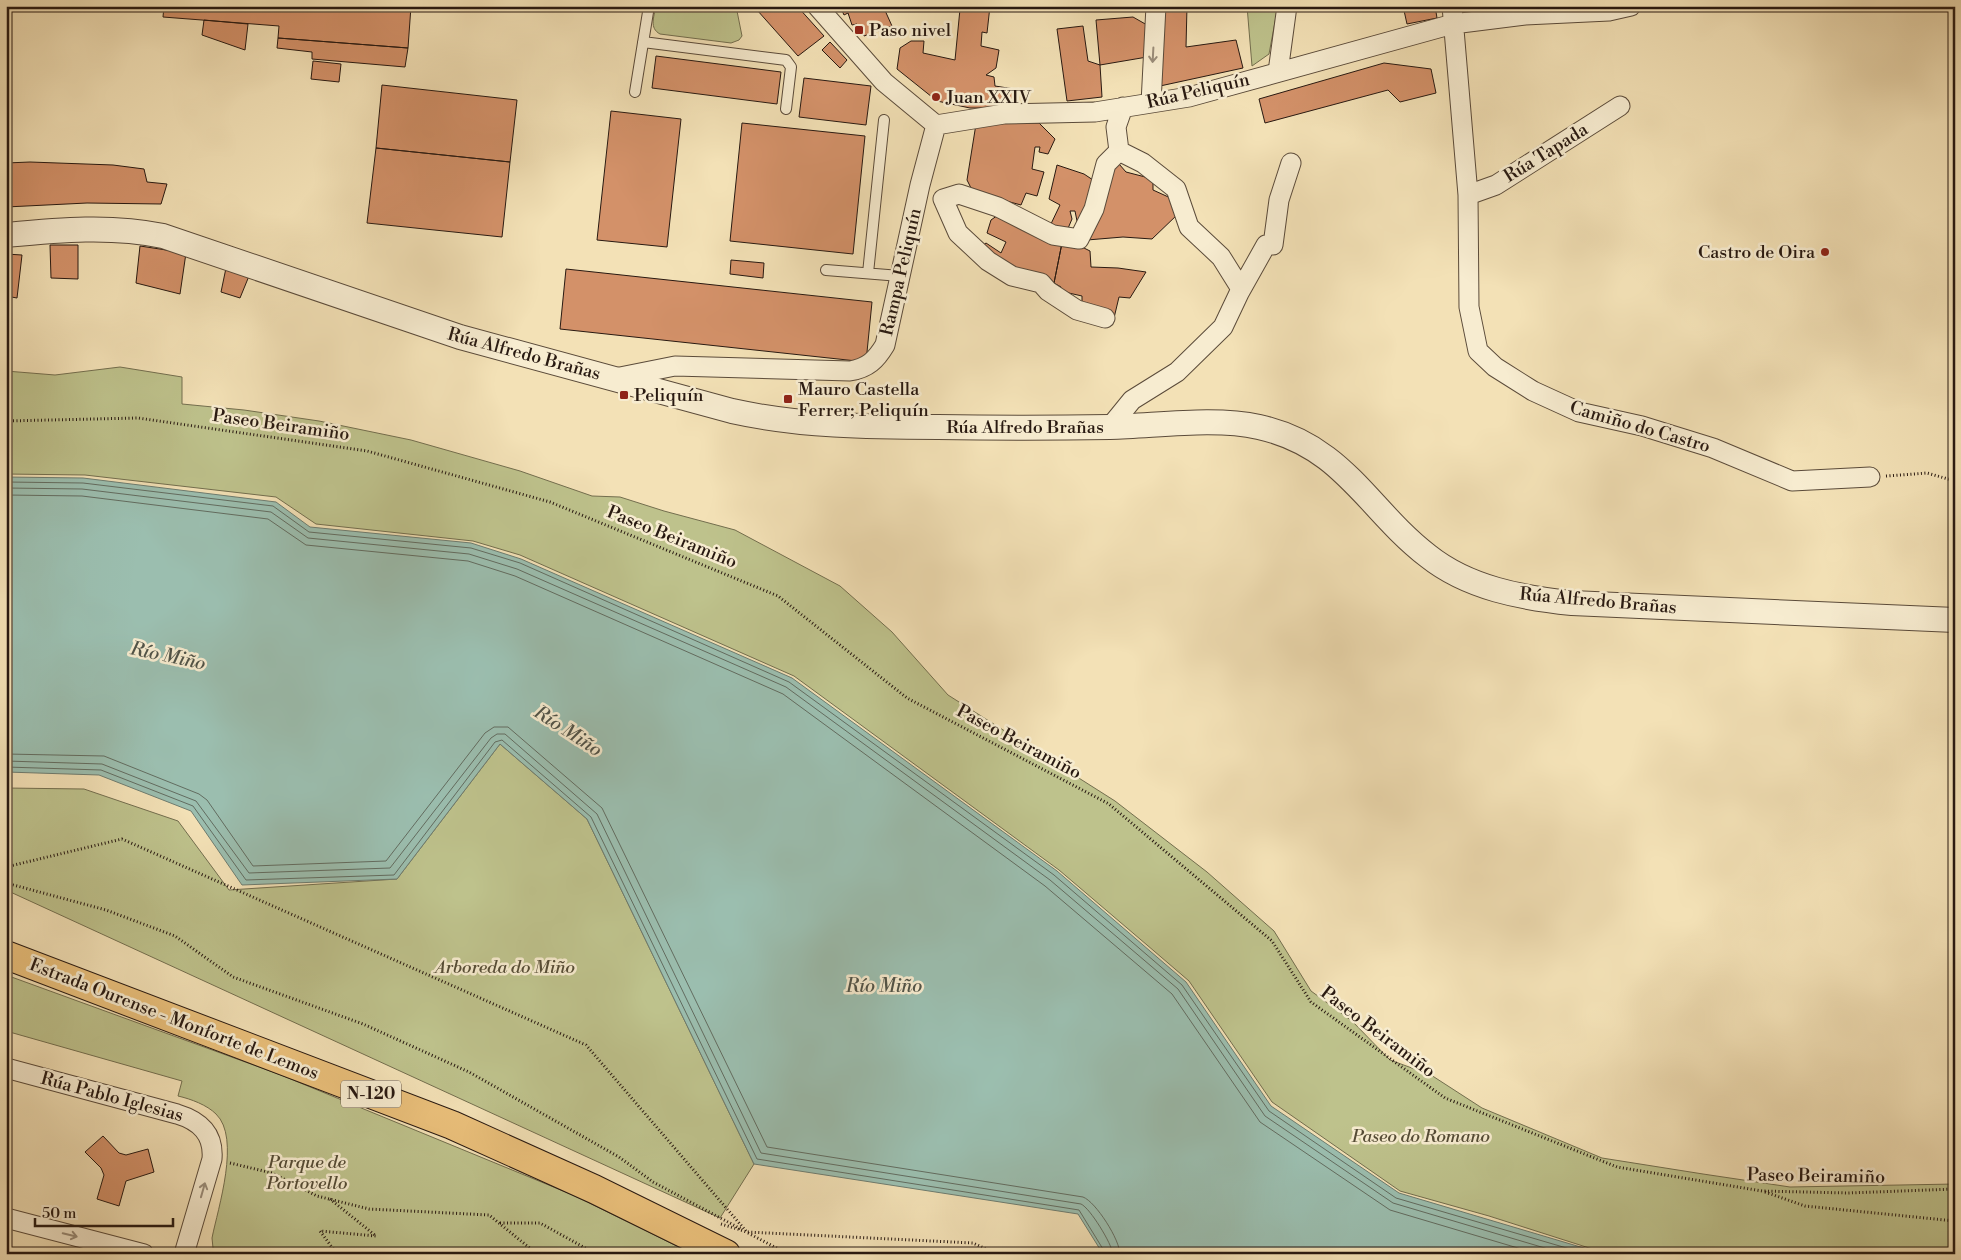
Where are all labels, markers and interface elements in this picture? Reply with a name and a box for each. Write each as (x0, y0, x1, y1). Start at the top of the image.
place label: Paso nivel (869, 19, 952, 42)
marker: Paso nivel (853, 24, 865, 36)
one-way arrow (1149, 46, 1158, 62)
street label: Rúa Peliquín (1144, 68, 1252, 114)
place label: Juan XXIV (945, 86, 1032, 109)
marker: Juan XXIV (930, 91, 942, 103)
street label: Rúa Tapada (1500, 118, 1593, 188)
street label: Rampa Peliquín (875, 206, 927, 338)
place label: Castro de Oira (1698, 241, 1816, 264)
marker: Castro de Oira (1819, 246, 1831, 258)
street label: Rúa Alfredo Brañas (445, 322, 603, 386)
place label: Mauro Castella Ferrer; Peliquín (798, 378, 929, 422)
place label: Peliquín (634, 384, 704, 407)
marker: Peliquín (618, 389, 630, 401)
marker: Mauro Castella Ferrer; Peliquín (782, 393, 794, 405)
street label: Camiño do Castro (1567, 396, 1713, 458)
street label: Paseo Beiramiño (211, 404, 351, 446)
street label: Rúa Alfredo Brañas (946, 416, 1104, 439)
street label: Paseo Beiramiño (604, 500, 740, 574)
street label: Rúa Alfredo Brañas (1518, 583, 1678, 619)
water label: Río Miño (127, 636, 208, 676)
street label: Paseo Beiramiño (953, 699, 1085, 785)
water label: Río Miño (529, 700, 607, 762)
street label: Estrada Ourense - Monforte de Lemos (26, 953, 322, 1085)
park label: Arboreda do Miño (433, 956, 575, 979)
water label: Río Miño (845, 974, 922, 998)
street label: Paseo Beiramiño (1316, 981, 1440, 1083)
street label: Rúa Pablo Iglesias (38, 1067, 186, 1127)
road number: N-120 (341, 1080, 401, 1108)
park label: Paseo do Romano (1351, 1125, 1490, 1148)
park label: Parque de Portovello (265, 1151, 348, 1195)
street label: Paseo Beiramiño (1747, 1163, 1885, 1189)
one-way arrow (199, 1183, 208, 1199)
scale bar (35, 1195, 172, 1227)
text: 50 m (42, 1204, 76, 1223)
one-way arrow (62, 1230, 78, 1240)

